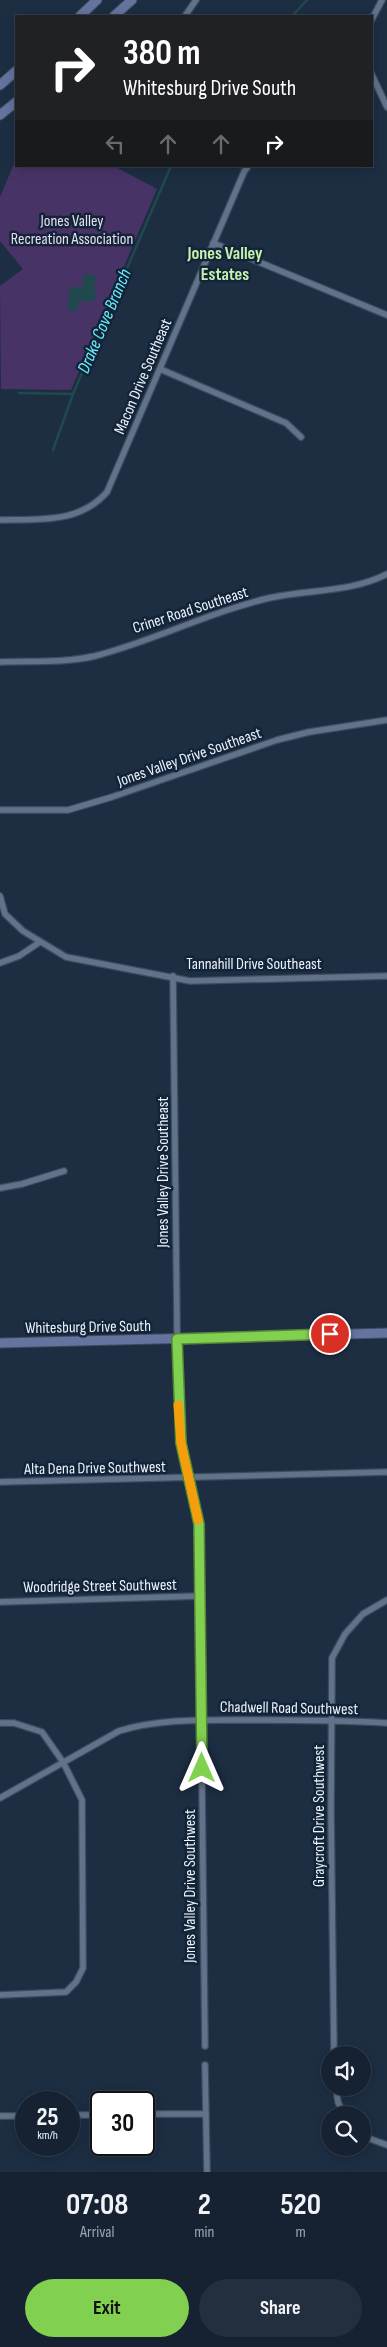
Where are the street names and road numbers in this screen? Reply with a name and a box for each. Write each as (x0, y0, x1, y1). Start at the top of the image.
street label: Macon Drive Southeast (110, 316, 176, 437)
street label: Criner Road Southeast (130, 583, 251, 638)
street label: Jones Valley Drive Southeast (114, 724, 264, 791)
street label: Tannahill Drive Southeast (186, 955, 322, 974)
street label: Jones Valley Drive Southeast (154, 1096, 173, 1248)
street label: Whitesburg Drive South (25, 1317, 151, 1338)
street label: Alta Dena Drive Southwest (23, 1458, 166, 1479)
street label: Woodridge Street Southwest (23, 1576, 177, 1597)
street label: Chadwell Road Southwest (220, 1698, 358, 1719)
street label: Graycroft Drive Southwest (310, 1745, 329, 1887)
street label: Jones Valley Drive Southwest (181, 1809, 200, 1964)

